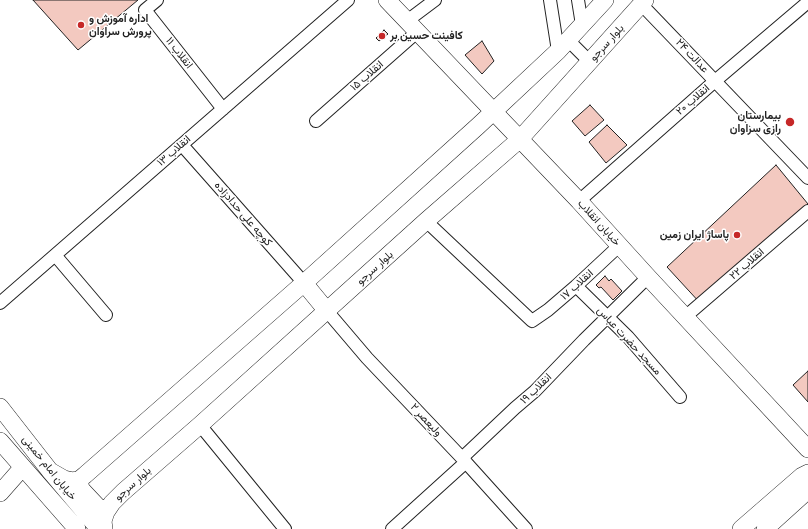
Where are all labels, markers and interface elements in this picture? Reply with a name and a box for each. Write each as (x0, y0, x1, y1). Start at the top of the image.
place label: اداره آموزش و پرورش سراوان (89, 12, 152, 38)
marker: اداره آموزش و پرورش سراوان (76, 20, 86, 30)
street label: بلوار سرجو (587, 22, 627, 64)
place label: کافینت حسین بر (390, 29, 463, 43)
marker: کافینت حسین بر (377, 31, 387, 41)
street label: انقلاب ۱۱ (163, 35, 195, 71)
street label: عدالت ۲۴ (673, 36, 711, 76)
street label: انقلاب ۱۵ (348, 58, 386, 94)
street label: انقلاب ۲۰ (673, 82, 713, 118)
place label: بیمارستان رازی سراوان (730, 109, 781, 135)
marker: بیمارستان رازی سراوان (784, 116, 796, 128)
street label: انقلاب ۱۳ (154, 133, 194, 169)
street label: کوچه علی حدادزاده (211, 179, 275, 249)
street label: خیابان انقلاب (575, 197, 623, 249)
place label: پاساژ ایران زمین (660, 228, 729, 242)
marker: پاساژ ایران زمین (732, 230, 742, 240)
street label: انقلاب ۲۲ (727, 245, 767, 283)
street label: بلوار سرجو (354, 248, 396, 288)
street label: انقلاب ۱۷ (558, 267, 596, 303)
street label: مسجد حضرت عباس (594, 304, 664, 378)
street label: انقلاب ۱۹ (518, 371, 554, 407)
street label: ولیعصر ۲ (407, 401, 445, 439)
street label: خیابان امام خمینی (19, 433, 79, 503)
street label: بلوار سرجو (112, 464, 154, 504)

